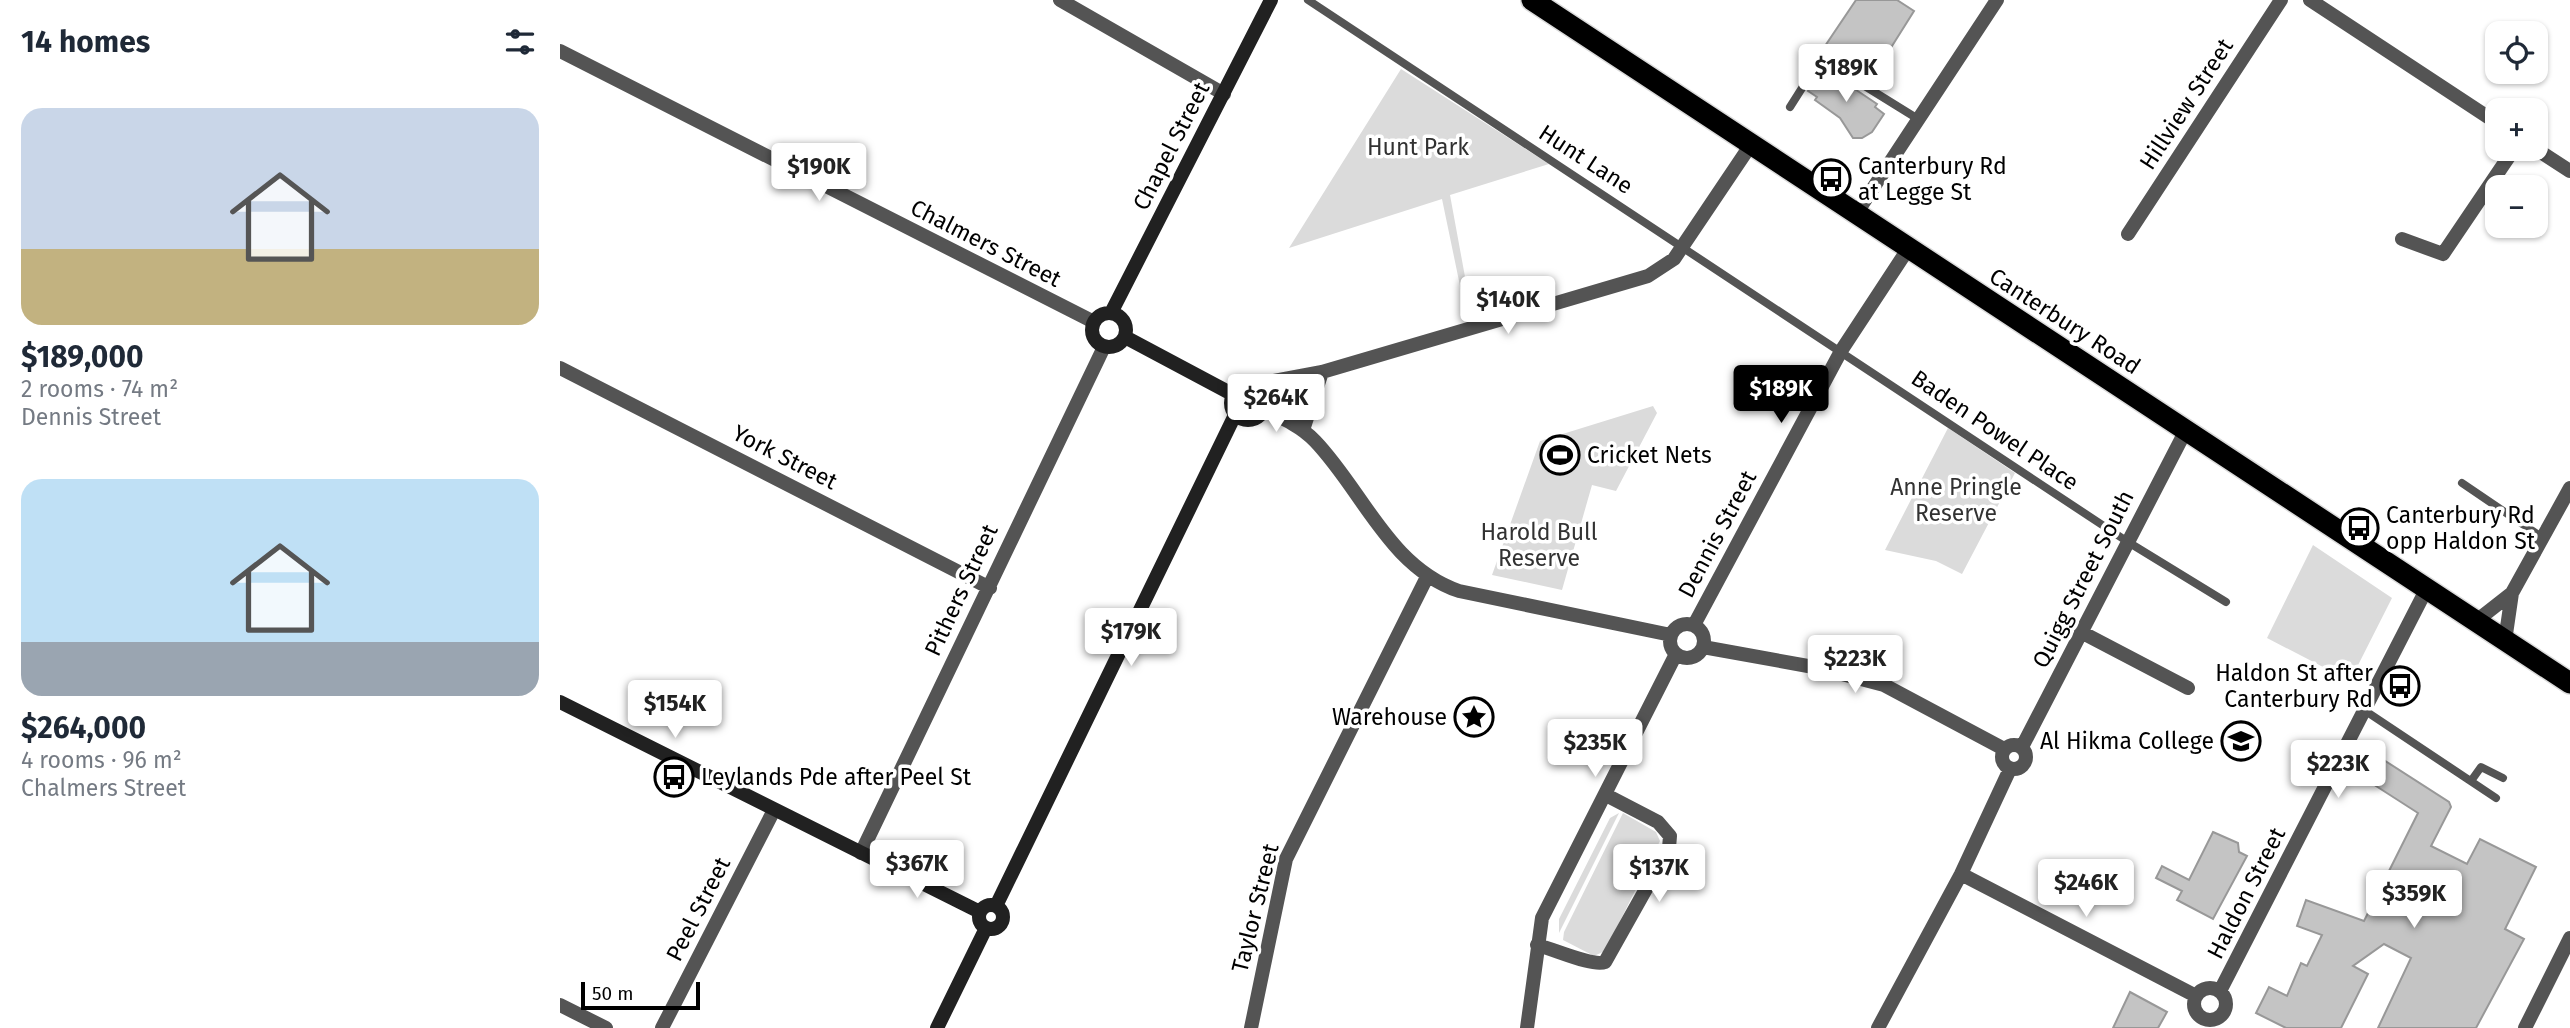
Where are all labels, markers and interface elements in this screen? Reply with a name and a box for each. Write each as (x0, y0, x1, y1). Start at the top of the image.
map controls (2485, 21, 2548, 238)
button: locate (2485, 21, 2548, 84)
icon: filters (501, 23, 539, 61)
text: 14 homes (21, 24, 150, 60)
street label: Hillview Street (2133, 33, 2239, 175)
pin: $189K (1797, 44, 1895, 104)
text: $189K (1815, 53, 1877, 81)
street label: Chapel Street (1127, 77, 1216, 215)
button: + (2485, 98, 2548, 161)
street label: Hunt Lane (1534, 118, 1638, 200)
park label: Hunt Park (1367, 133, 1469, 161)
pin: $190K (770, 144, 868, 203)
text: $190K (787, 152, 851, 180)
place label: Canterbury Rd at Legge St (1858, 152, 2007, 206)
icon: home (217, 154, 343, 280)
bus stop icon: Canterbury Rd at Legge St (1810, 158, 1852, 200)
button: − (2485, 175, 2548, 238)
street label: Chalmers Street (906, 193, 1067, 293)
street label: Canterbury Road (1984, 262, 2146, 380)
pin: $140K (1459, 276, 1557, 336)
text: $140K (1476, 285, 1540, 313)
text: $189,000 (21, 339, 144, 375)
street label: Baden Powel Place (1906, 364, 2084, 496)
pin: $189K (1732, 366, 1830, 425)
pin: $264K (1227, 374, 1325, 434)
text: $189K (1750, 374, 1812, 402)
text: 2 rooms · 74 m² (21, 375, 178, 403)
text: $264K (1244, 383, 1308, 411)
text: Dennis Street (21, 403, 161, 431)
street label: York Street (728, 419, 843, 496)
sports icon: Cricket Nets (1539, 434, 1581, 476)
place label: Cricket Nets (1587, 441, 1712, 469)
street label: Dennis Street (1672, 465, 1763, 602)
park label: Anne Pringle Reserve (1890, 473, 2022, 527)
street label: Quigg Street South (2026, 486, 2140, 672)
place label: Canterbury Rd opp Haldon St (2386, 501, 2536, 555)
bus stop icon: Canterbury Rd opp Haldon St (2338, 507, 2380, 549)
park label: Harold Bull Reserve (1480, 518, 1598, 572)
street label: Pithers Street (918, 519, 1004, 660)
icon: home (217, 525, 343, 651)
pin: $179K (1082, 608, 1180, 668)
text: $179K (1101, 617, 1161, 645)
pin: $223K (1806, 636, 1904, 695)
text: $223K (1824, 644, 1886, 672)
place label: Haldon St after Canterbury Rd (2215, 659, 2373, 713)
bus stop icon: Haldon St after Canterbury Rd (2379, 665, 2421, 707)
pin: $154K (626, 680, 724, 740)
text: $154K (644, 689, 706, 717)
place icon: Warehouse (1453, 696, 1495, 738)
place label: Warehouse (1332, 703, 1447, 731)
text: $264,000 (21, 710, 146, 746)
pin: $235K (1546, 720, 1644, 779)
school or university icon: Al Hikma College (2220, 720, 2262, 762)
place label: Al Hikma College (2040, 727, 2214, 755)
text: $235K (1563, 728, 1627, 756)
pin: $223K (2289, 740, 2387, 800)
text: 4 rooms · 96 m² (21, 746, 182, 774)
text: $223K (2307, 749, 2369, 777)
bus stop icon: Leylands Pde after Peel St (653, 756, 695, 798)
place label: Leylands Pde after Peel St (701, 763, 972, 791)
text: Chalmers Street (21, 774, 186, 802)
street label: Haldon Street (2201, 822, 2291, 963)
street label: Taylor Street (1225, 840, 1285, 975)
pin: $367K (868, 841, 966, 900)
pin: $137K (1610, 844, 1708, 904)
text: $367K (886, 849, 948, 877)
street label: Peel Street (660, 852, 736, 966)
text: $137K (1629, 853, 1689, 881)
pin: $246K (2037, 860, 2135, 919)
text: $246K (2054, 868, 2118, 896)
pin: $359K (2365, 870, 2463, 930)
text: $359K (2382, 879, 2446, 907)
scale bar (581, 979, 700, 1011)
text: 50 m (592, 982, 633, 1005)

